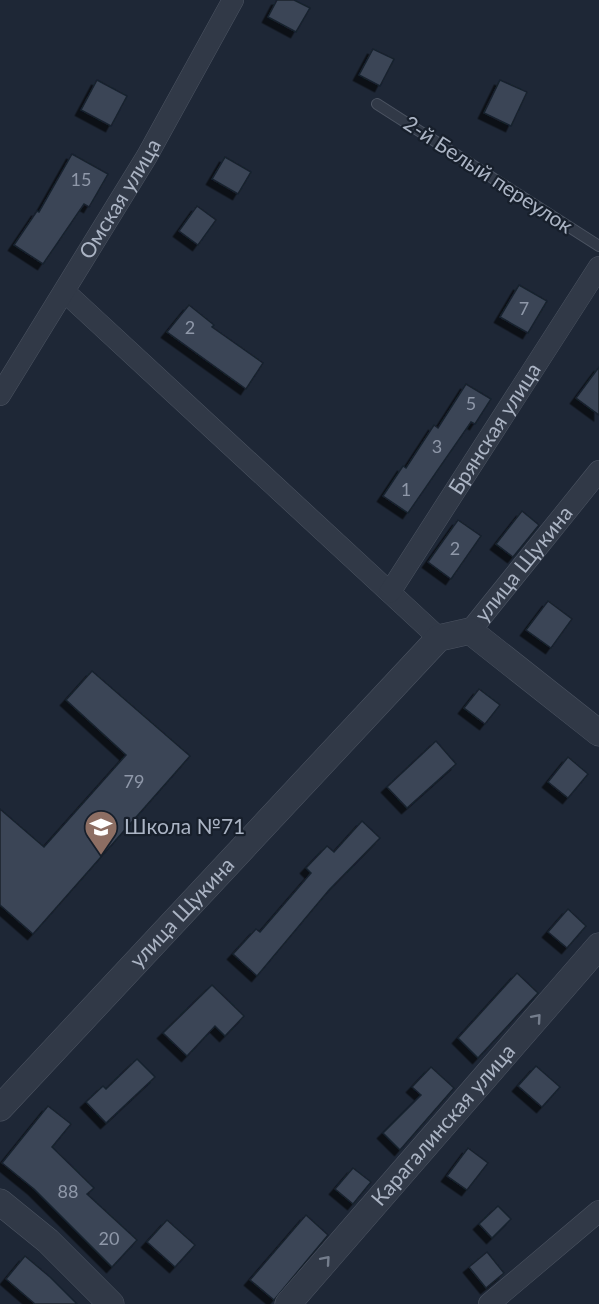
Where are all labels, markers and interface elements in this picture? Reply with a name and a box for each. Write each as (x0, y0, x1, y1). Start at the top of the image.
street label: 2-й Белый переулок (399, 110, 578, 238)
street label: Омская улица (73, 134, 165, 263)
house number: 15 (71, 168, 91, 190)
house number: 7 (519, 297, 529, 319)
house number: 2 (185, 316, 195, 338)
street label: Брянская улица (442, 358, 545, 498)
house number: 5 (466, 392, 476, 414)
house number: 3 (432, 435, 442, 457)
house number: 1 (401, 478, 411, 500)
street label: улица Щукина (469, 500, 577, 626)
house number: 2 (450, 537, 460, 559)
house number: 79 (124, 770, 144, 792)
school or university icon: Школа №71 (83, 809, 119, 856)
place label: Школа №71 (124, 813, 245, 838)
street label: улица Щукина (124, 852, 239, 972)
one-way arrow (530, 1014, 541, 1025)
street label: Карагалинская улица (365, 1038, 519, 1210)
house number: 88 (58, 1180, 78, 1202)
house number: 20 (99, 1227, 119, 1249)
one-way arrow (319, 1256, 330, 1267)

